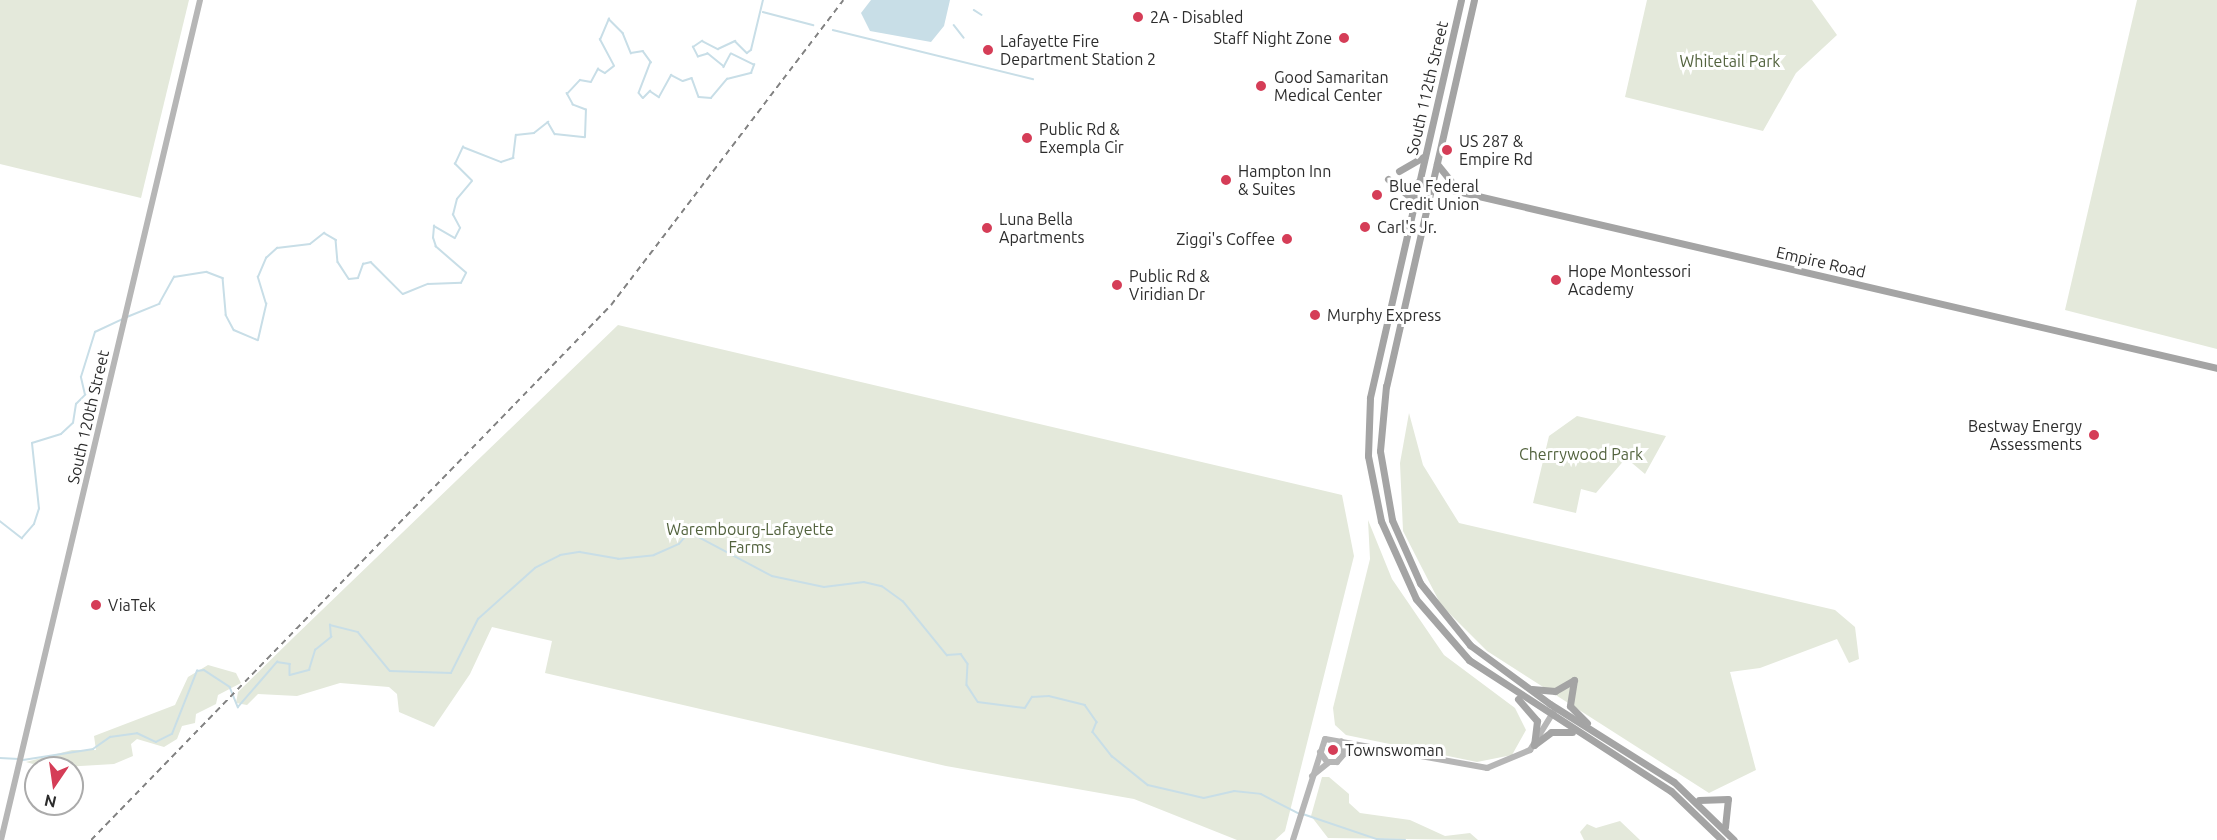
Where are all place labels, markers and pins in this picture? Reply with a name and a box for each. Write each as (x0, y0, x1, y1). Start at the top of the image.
place label: 2A - Disabled (1150, 7, 1243, 27)
marker: 2A - Disabled (1131, 10, 1145, 24)
place label: Staff Night Zone (1213, 28, 1332, 48)
place label: Lafayette Fire Department Station 2 (1000, 31, 1156, 69)
marker: Staff Night Zone (1337, 31, 1351, 45)
marker: Lafayette Fire Department Station 2 (981, 43, 995, 57)
place label: Good Samaritan Medical Center (1274, 67, 1389, 105)
marker: Good Samaritan Medical Center (1252, 77, 1270, 95)
place label: Public Rd & Exempla Cir (1039, 119, 1124, 157)
marker: Public Rd & Exempla Cir (1020, 131, 1034, 145)
place label: US 287 & Empire Rd (1459, 131, 1533, 169)
marker: US 287 & Empire Rd (1440, 143, 1454, 157)
place label: Hampton Inn & Suites (1238, 161, 1331, 199)
marker: Hampton Inn & Suites (1219, 173, 1233, 187)
place label: Blue Federal Credit Union (1389, 176, 1479, 214)
marker: Blue Federal Credit Union (1370, 188, 1384, 202)
place label: Luna Bella Apartments (999, 209, 1084, 247)
place label: Carl's Jr. (1377, 217, 1437, 237)
marker: Carl's Jr. (1358, 220, 1372, 234)
marker: Luna Bella Apartments (980, 221, 994, 235)
place label: Ziggi's Coffee (1176, 229, 1275, 249)
marker: Ziggi's Coffee (1280, 232, 1294, 246)
place label: Hope Montessori Academy (1568, 261, 1691, 299)
place label: Public Rd & Viridian Dr (1129, 266, 1210, 304)
marker: Hope Montessori Academy (1549, 273, 1563, 287)
marker: Public Rd & Viridian Dr (1110, 278, 1124, 292)
place label: Murphy Express (1327, 305, 1441, 325)
marker: Murphy Express (1308, 308, 1322, 322)
place label: Bestway Energy Assessments (1968, 416, 2082, 454)
marker: Bestway Energy Assessments (2087, 428, 2101, 442)
place label: ViaTek (108, 595, 156, 615)
marker: ViaTek (89, 598, 103, 612)
place label: Townswoman (1345, 740, 1444, 760)
marker: Townswoman (1326, 743, 1340, 757)

